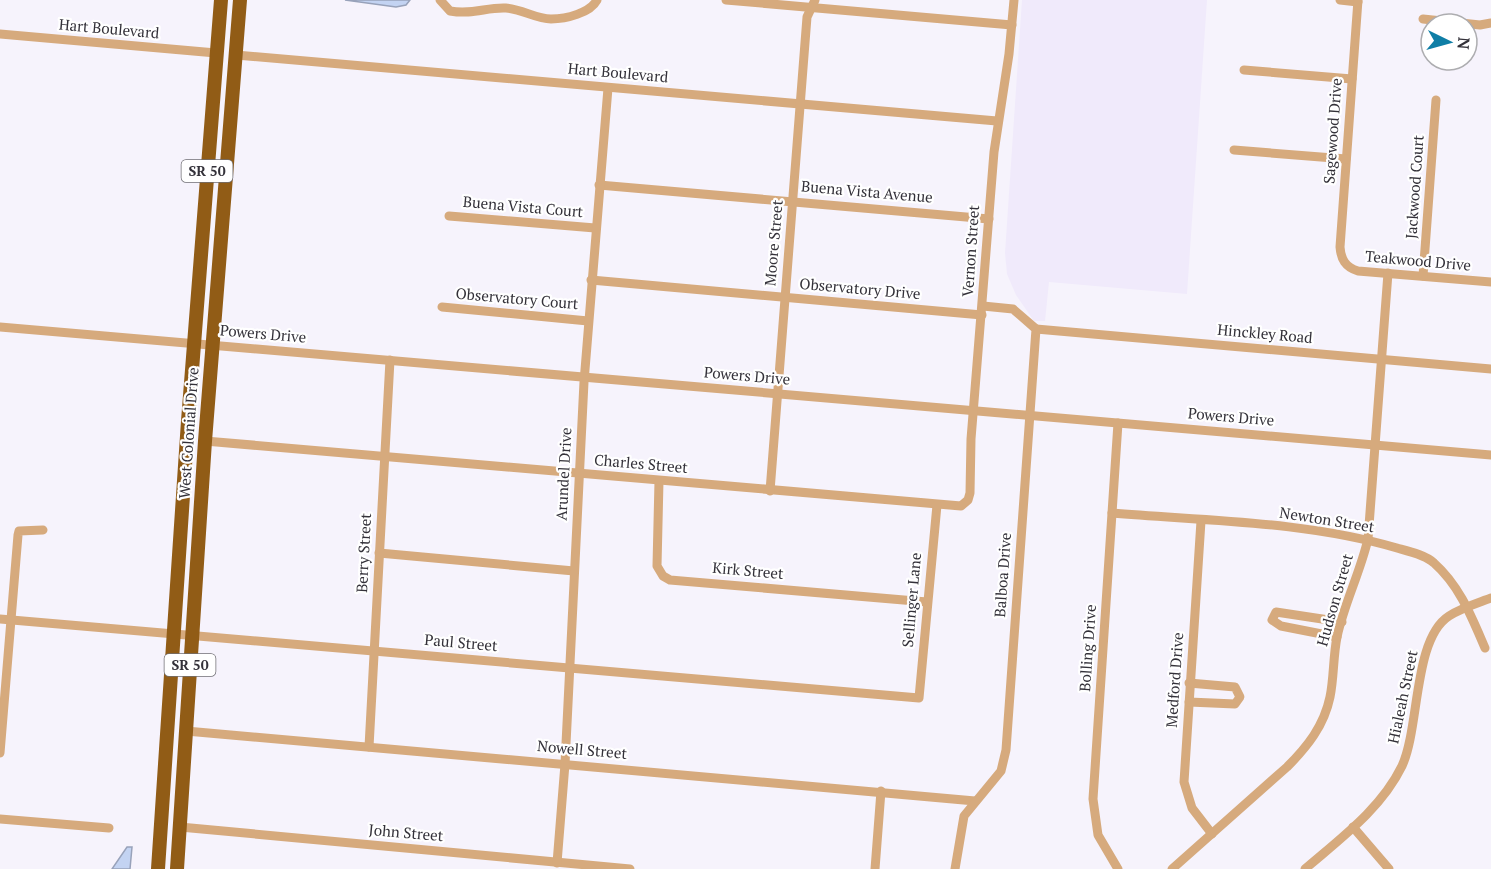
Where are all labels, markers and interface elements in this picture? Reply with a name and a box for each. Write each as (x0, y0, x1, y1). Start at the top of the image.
north arrow (1419, 12, 1479, 72)
street label: Hart Boulevard (58, 14, 160, 42)
text: N (1452, 36, 1475, 50)
street label: Hart Boulevard (567, 58, 669, 86)
street label: Sagewood Drive (1318, 77, 1346, 185)
street label: Jackwood Court (1400, 134, 1428, 240)
road number: SR 50 (182, 160, 232, 182)
street label: Buena Vista Avenue (800, 175, 934, 207)
street label: Buena Vista Court (462, 191, 584, 221)
street label: Moore Street (759, 198, 787, 287)
street label: Vernon Street (957, 204, 983, 298)
street label: Teakwood Drive (1364, 245, 1472, 275)
street label: Observatory Drive (799, 273, 921, 303)
street label: Observatory Court (455, 283, 580, 313)
street label: Powers Drive (219, 319, 307, 347)
street label: Hinckley Road (1217, 319, 1314, 347)
street label: Powers Drive (703, 361, 791, 389)
street label: West Colonial Drive (173, 367, 203, 499)
street label: Powers Drive (1187, 402, 1275, 430)
street label: Arundel Drive (551, 427, 575, 521)
street label: Charles Street (593, 449, 689, 477)
street label: Newton Street (1278, 502, 1376, 536)
street label: Berry Street (351, 512, 375, 593)
street label: Balboa Drive (989, 532, 1015, 618)
street label: Hudson Street (1311, 551, 1357, 648)
street label: Sellinger Lane (897, 552, 925, 648)
street label: Kirk Street (712, 557, 785, 583)
street label: Bolling Drive (1074, 604, 1100, 692)
street label: Paul Street (424, 629, 499, 655)
street label: Medford Drive (1161, 632, 1187, 728)
street label: Hialeah Street (1382, 648, 1422, 745)
road number: SR 50 (164, 654, 216, 676)
street label: Nowell Street (536, 735, 628, 763)
street label: John Street (368, 819, 445, 845)

